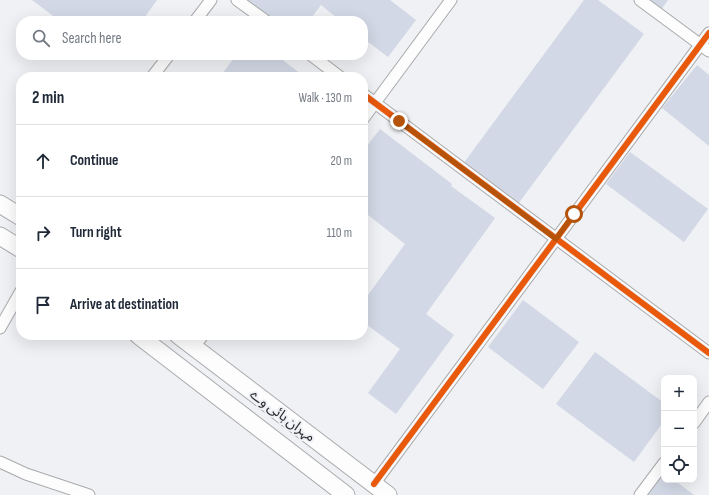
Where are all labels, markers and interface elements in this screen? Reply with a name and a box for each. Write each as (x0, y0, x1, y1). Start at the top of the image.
search box (16, 16, 368, 60)
icon: search (30, 27, 52, 49)
text: Search here (62, 29, 122, 48)
text: 2 min (32, 88, 64, 108)
text: Walk · 130 m (299, 90, 352, 106)
route end (390, 112, 408, 130)
icon: ahead (32, 150, 54, 172)
text: Continue (70, 151, 119, 170)
text: 20 m (330, 153, 352, 169)
route start (565, 205, 583, 223)
icon: right (32, 222, 54, 244)
text: Turn right (70, 223, 122, 242)
text: 110 m (327, 225, 352, 241)
icon: arrive (32, 294, 54, 316)
text: Arrive at destination (70, 295, 179, 314)
map controls (661, 375, 697, 483)
button: + (661, 375, 697, 411)
street label: مہران ہائی وے (247, 385, 319, 445)
button: − (661, 411, 697, 447)
button: locate (661, 447, 697, 483)

